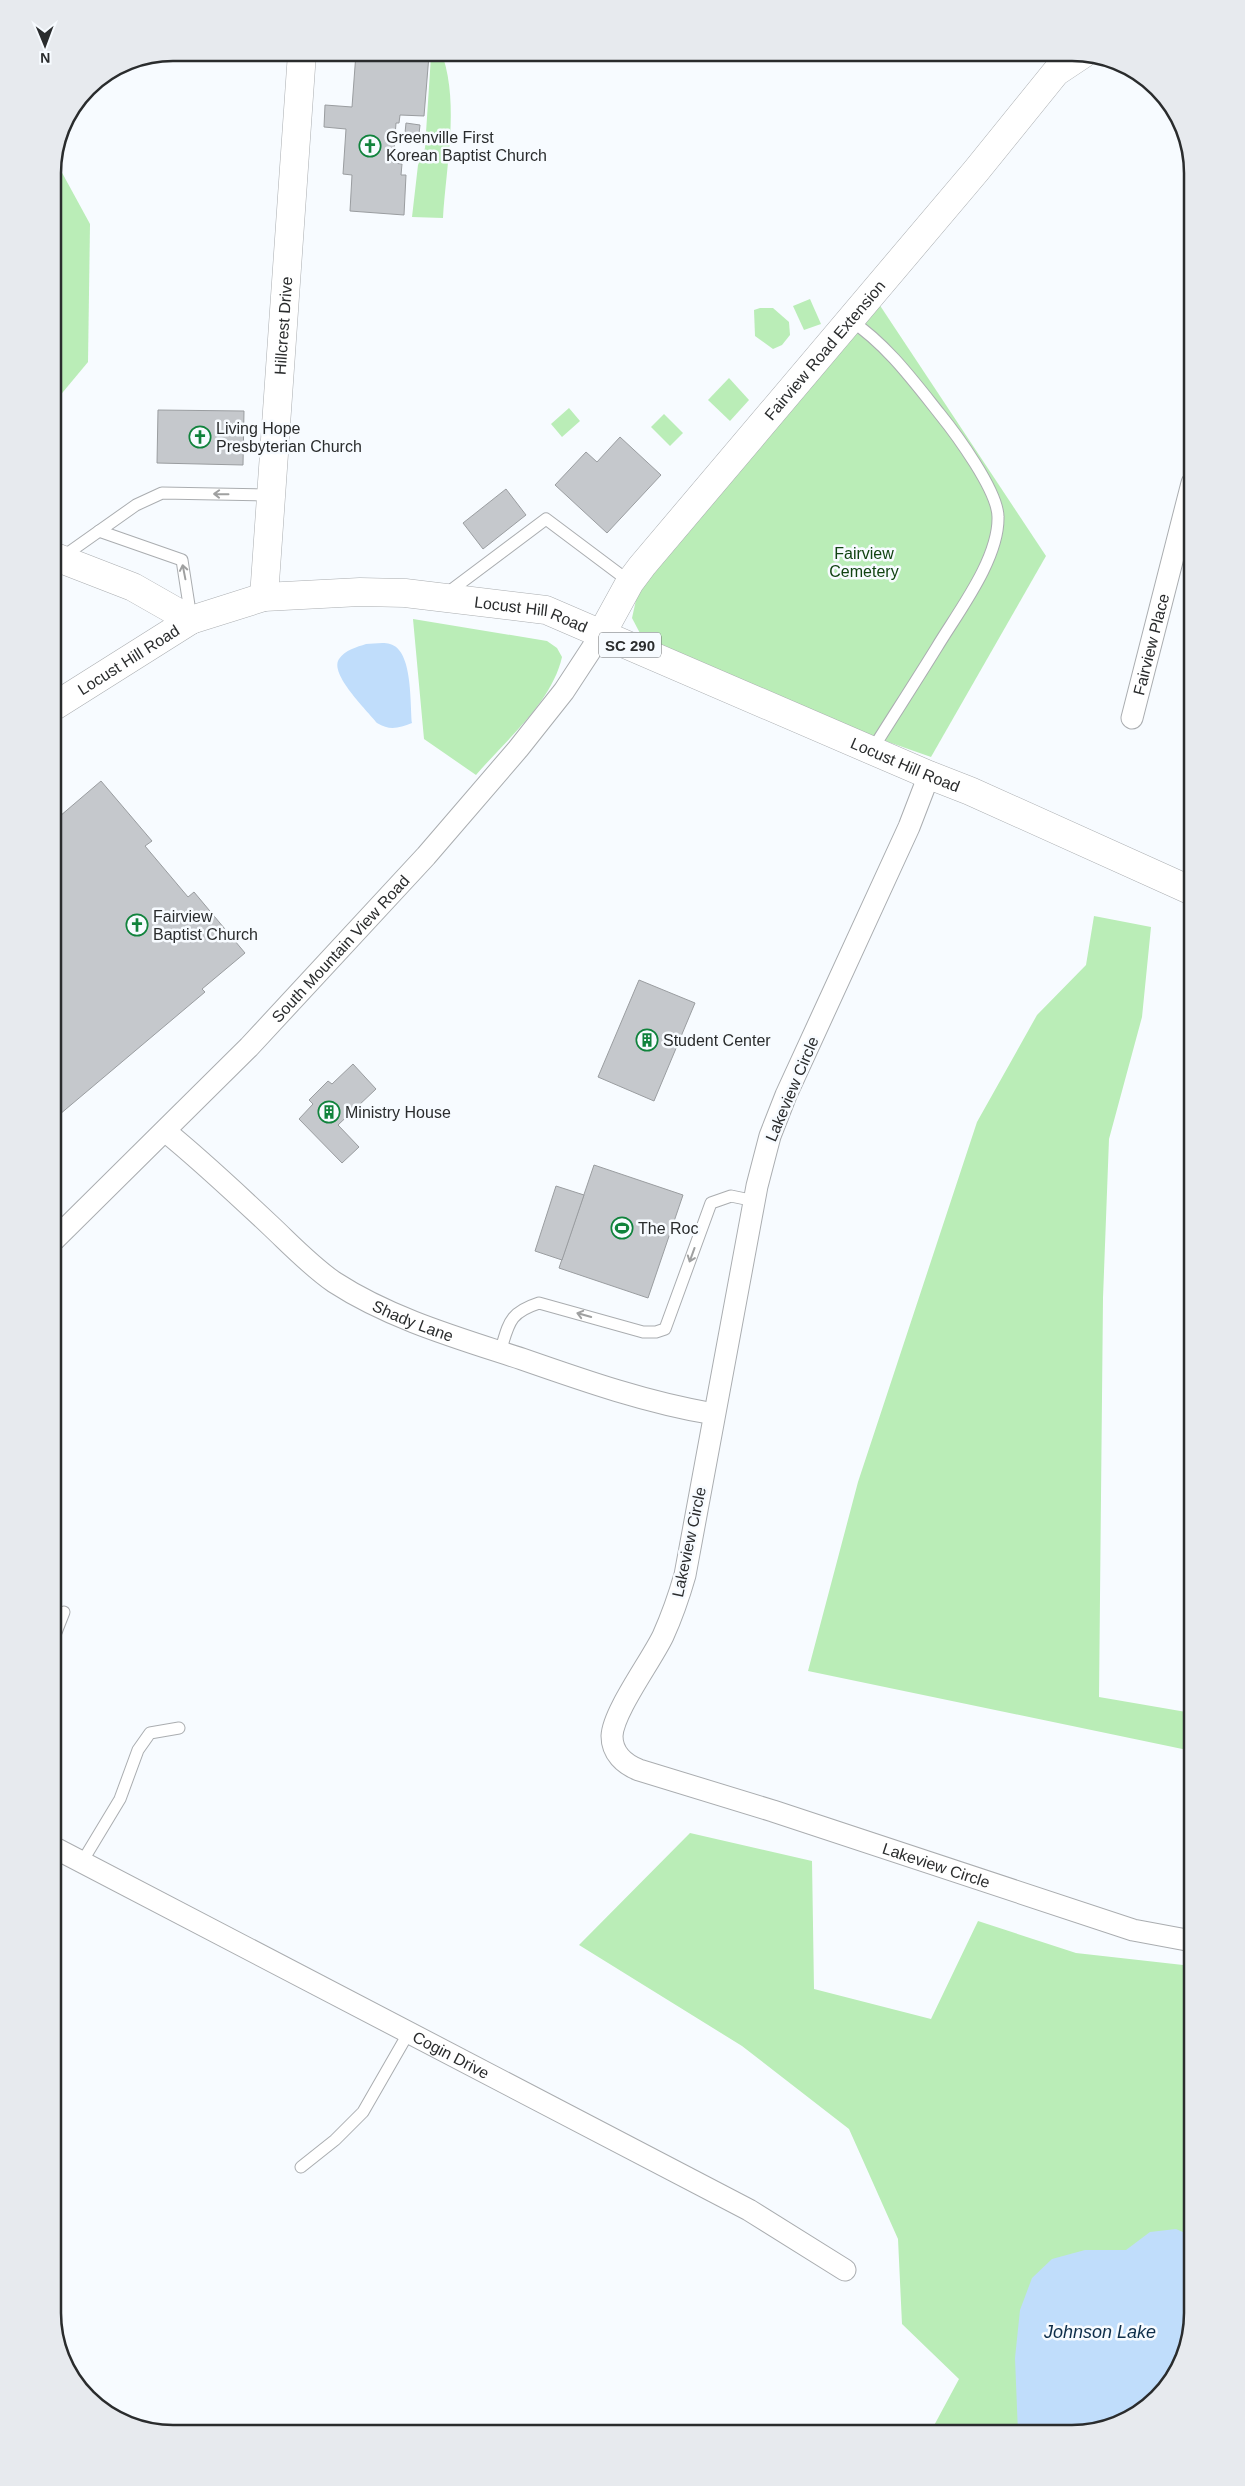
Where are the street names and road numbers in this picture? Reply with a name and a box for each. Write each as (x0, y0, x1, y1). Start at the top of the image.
street label: Hillcrest Drive (271, 276, 295, 376)
street label: Fairview Road Extension (761, 277, 888, 423)
street label: Fairview Place (1130, 592, 1172, 697)
street label: Locust Hill Road (473, 593, 590, 635)
street label: Locust Hill Road (74, 621, 182, 698)
road number: SC 290 (599, 632, 661, 658)
street label: Locust Hill Road (848, 734, 962, 795)
street label: South Mountain View Road (268, 872, 412, 1025)
street label: Lakeview Circle (762, 1034, 822, 1144)
street label: Shady Lane (370, 1297, 456, 1344)
street label: Lakeview Circle (669, 1485, 709, 1599)
street label: Lakeview Circle (880, 1839, 992, 1891)
street label: Cogin Drive (410, 2028, 492, 2082)

